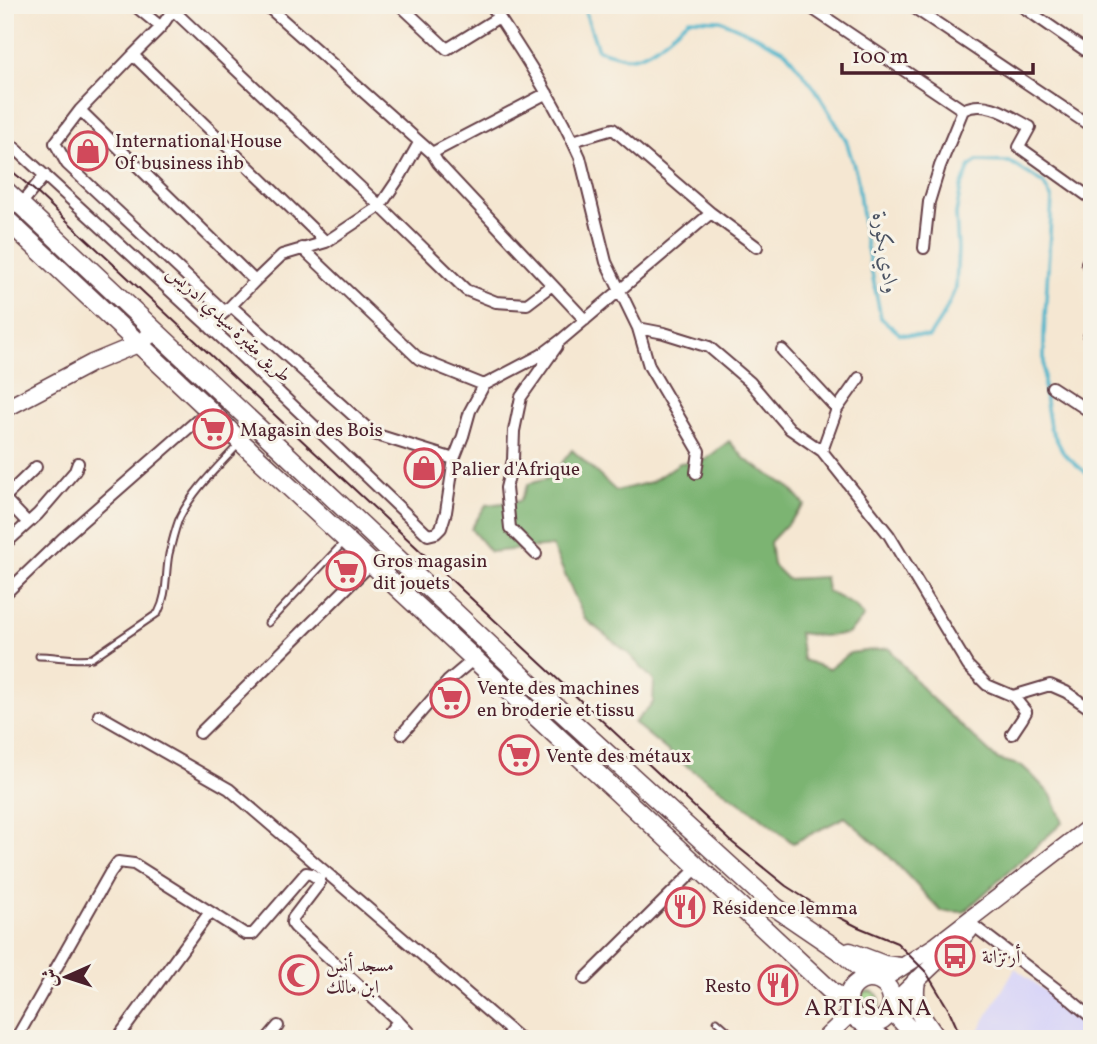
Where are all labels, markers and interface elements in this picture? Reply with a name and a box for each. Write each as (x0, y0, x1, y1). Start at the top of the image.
scale bar (842, 32, 1032, 76)
text: 100 m (852, 43, 909, 72)
place label: International House Of business ihb (115, 129, 282, 177)
shop icon: International House Of business ihb (67, 130, 109, 172)
water label: وادي بكورة (864, 210, 905, 296)
street label: طريق مقبرة سيدي ادريس (160, 260, 296, 390)
supermarket icon: Magasin des Bois (192, 408, 234, 450)
place label: Magasin des Bois (240, 418, 383, 444)
shop icon: Palier d'Afrique (403, 447, 445, 489)
place label: Palier d'Afrique (451, 457, 580, 483)
place label: Gros magasin dit jouets (373, 549, 488, 597)
supermarket icon: Gros magasin dit jouets (325, 550, 367, 592)
place label: Vente des machines en broderie et tissu (477, 676, 639, 724)
supermarket icon: Vente des machines en broderie et tissu (429, 677, 471, 719)
supermarket icon: Vente des métaux (498, 734, 540, 776)
place label: Vente des métaux (546, 744, 691, 770)
restaurant icon: Résidence lemma (664, 886, 706, 928)
place label: Résidence lemma (712, 896, 858, 922)
bus stop icon: أرتزانة (934, 935, 976, 977)
north arrow (32, 942, 102, 1012)
place label: أرتزانة (982, 944, 1021, 971)
place label: مسجد أنس ابن مالك (326, 952, 394, 1001)
mosque icon: مسجد أنس ابن مالك (278, 954, 320, 996)
restaurant icon: Resto (757, 964, 799, 1006)
text: ش (38, 968, 64, 988)
place label: Resto (705, 974, 751, 1000)
district label: ARTISANA (805, 993, 934, 1025)

